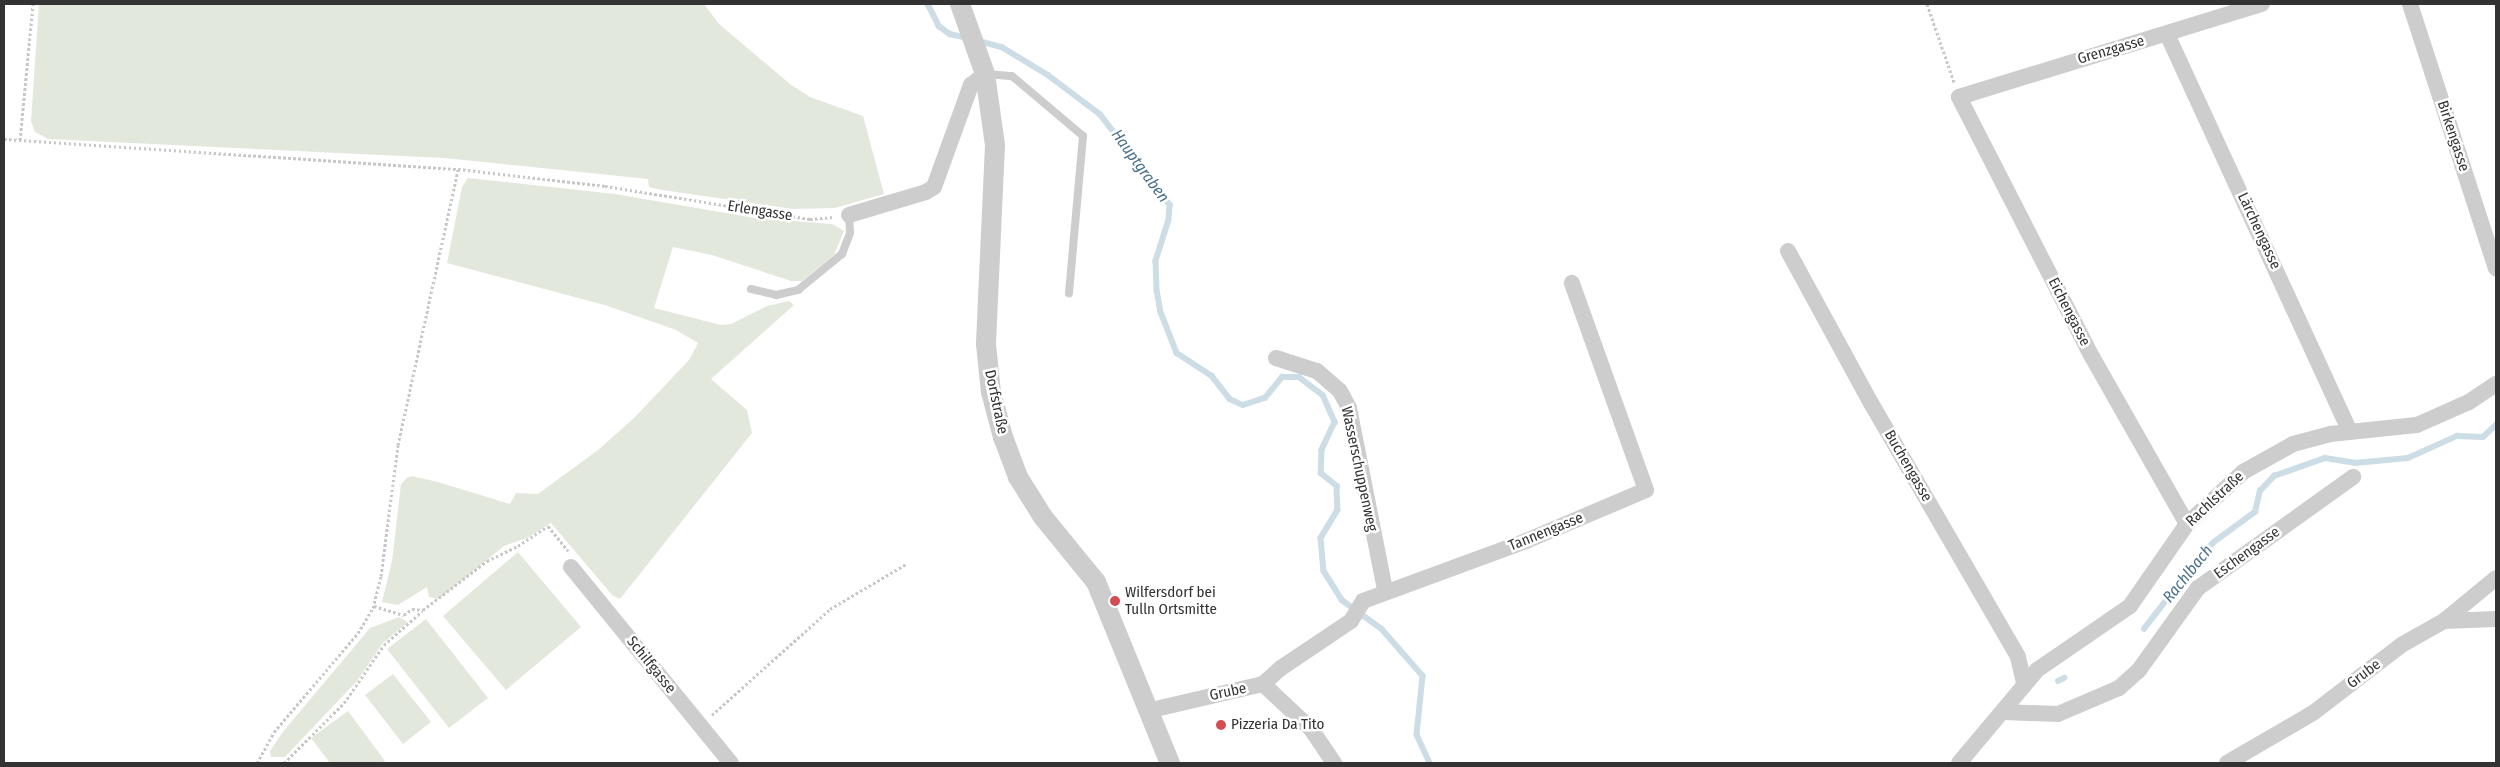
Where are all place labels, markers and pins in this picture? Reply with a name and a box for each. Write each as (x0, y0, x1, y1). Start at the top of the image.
place label: Wilfersdorf bei Tulln Ortsmitte (1125, 583, 1217, 618)
marker: Wilfersdorf bei Tulln Ortsmitte (1109, 595, 1121, 607)
place label: Pizzeria Da Tito (1231, 716, 1324, 734)
marker: Pizzeria Da Tito (1215, 719, 1227, 731)

